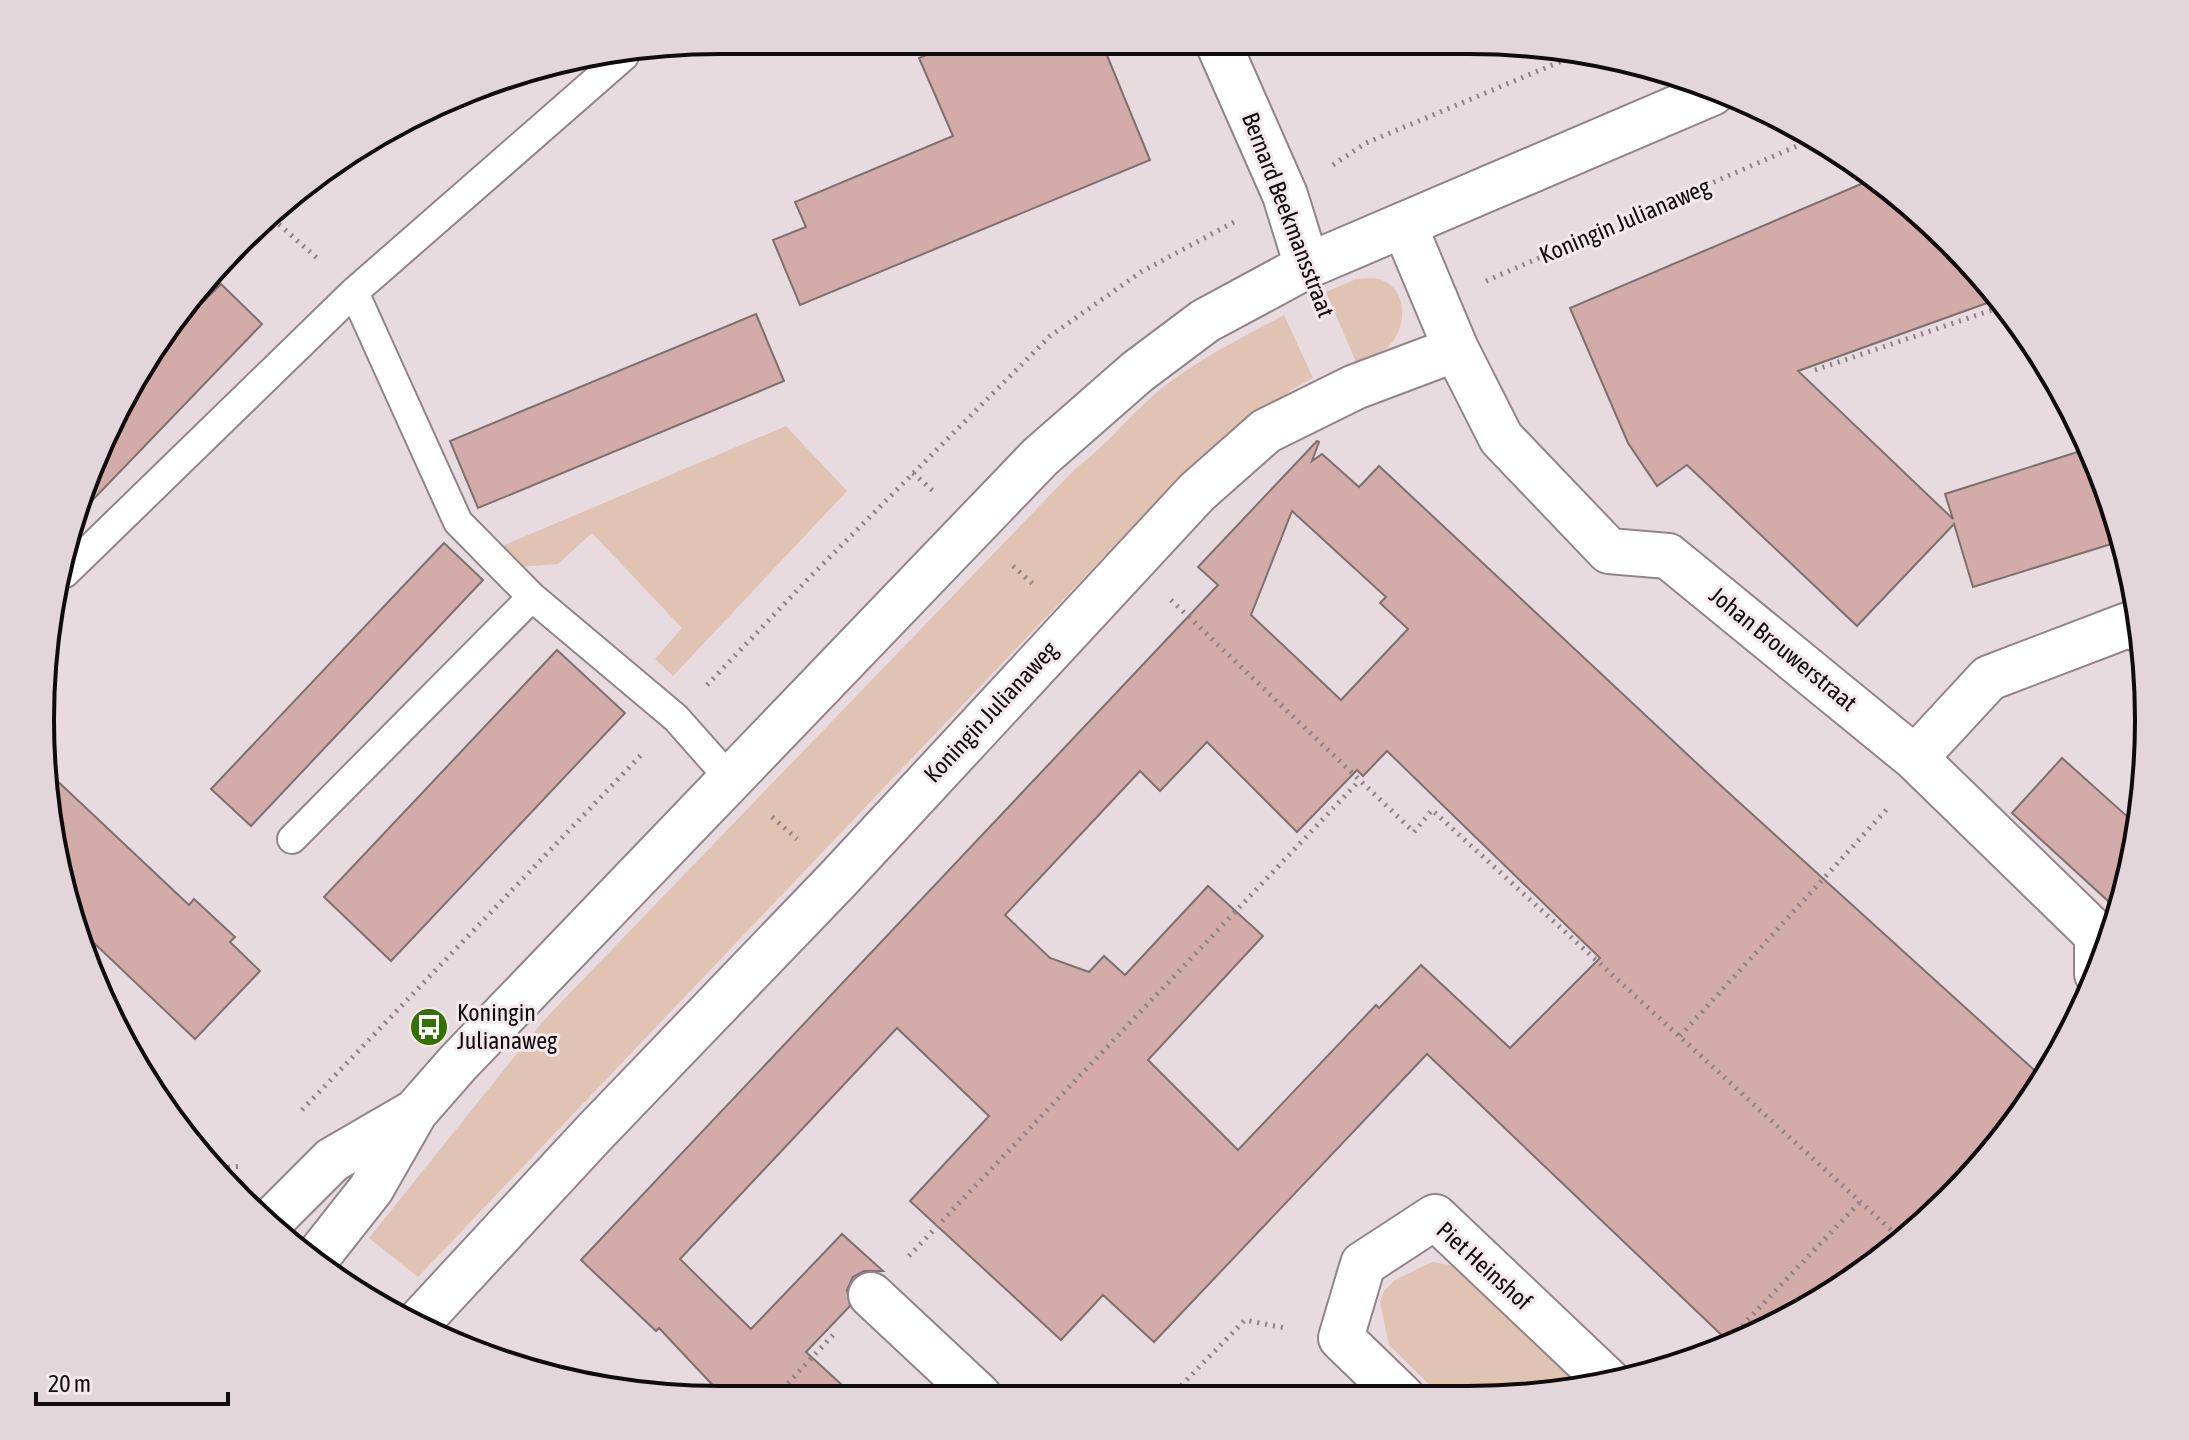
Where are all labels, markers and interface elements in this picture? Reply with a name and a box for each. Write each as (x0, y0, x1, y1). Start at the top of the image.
street label: Bernard Beekmansstraat (1237, 109, 1340, 321)
street label: Koningin Julianaweg (1536, 172, 1715, 269)
street label: Johan Brouwerstraat (1704, 581, 1862, 716)
street label: Koningin Julianaweg (919, 635, 1063, 788)
place label: Koningin Julianaweg (457, 999, 558, 1054)
bus stop icon: Koningin Julianaweg (408, 1006, 450, 1048)
street label: Piet Heinshof (1431, 1216, 1537, 1315)
scale bar (36, 1356, 228, 1406)
text: 20 m (48, 1370, 91, 1397)

